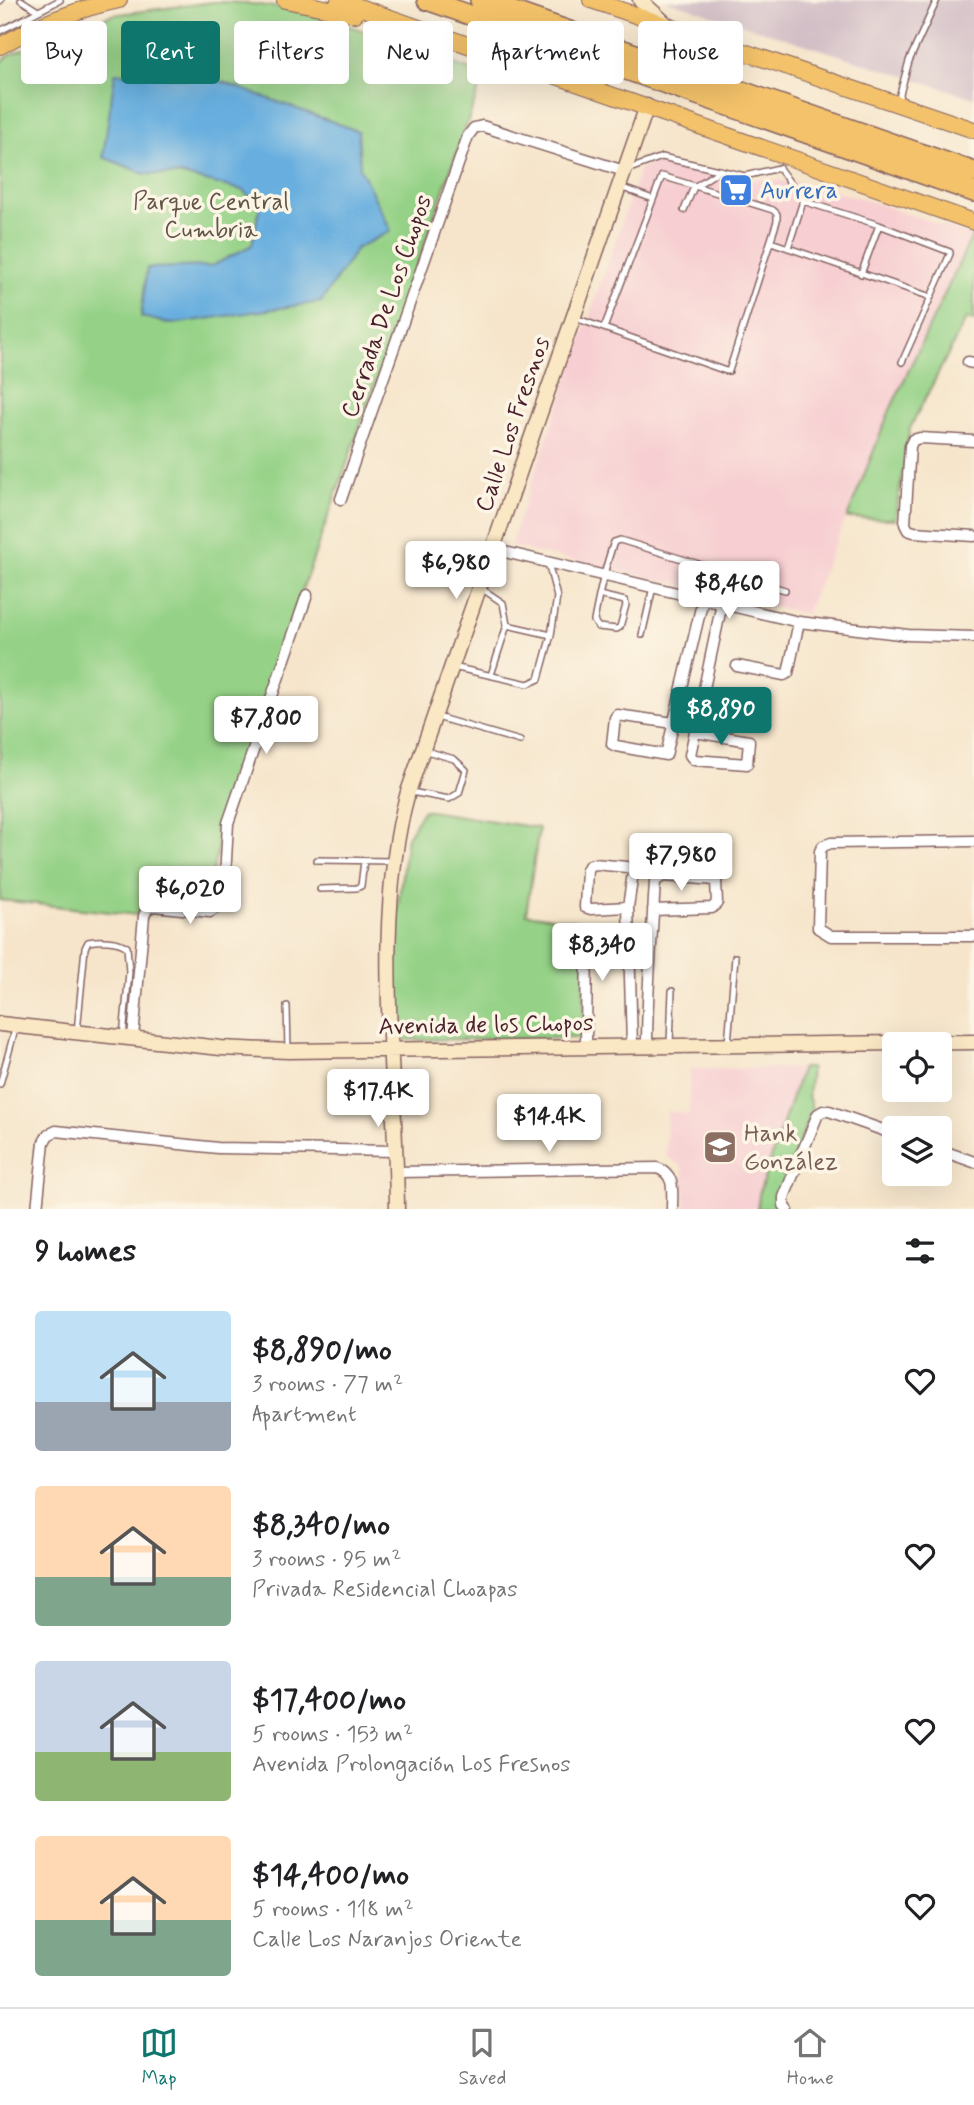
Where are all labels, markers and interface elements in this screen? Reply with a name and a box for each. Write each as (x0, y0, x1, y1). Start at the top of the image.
chip: Buy (21, 21, 107, 84)
chip: Rent (121, 21, 220, 84)
chip: Filters (234, 21, 349, 84)
chip: New (363, 21, 453, 84)
chip: Apartment (467, 21, 624, 84)
chip: House (638, 21, 743, 84)
supermarket icon: Aurrera (717, 171, 755, 209)
place label: Aurrera (760, 176, 838, 207)
park label: Parque Central Cumbria (133, 187, 289, 246)
street label: Cerrada De Los Chopos (335, 191, 440, 422)
street label: Calle Los Fresnos (469, 332, 558, 516)
pin: $6,980 (399, 542, 513, 601)
text: $6,980 (421, 549, 491, 579)
pin: $8,460 (672, 562, 786, 621)
text: $8,460 (694, 569, 764, 599)
pin: $8,890 (664, 688, 778, 747)
text: $8,890 (686, 695, 756, 725)
pin: $7,800 (209, 696, 323, 756)
text: $7,800 (230, 704, 302, 734)
pin: $7,980 (624, 834, 738, 893)
text: $7,980 (645, 841, 717, 871)
pin: $6,020 (133, 866, 247, 926)
text: $6,020 (155, 874, 225, 904)
pin: $8,340 (545, 923, 659, 983)
text: $8,340 (568, 931, 636, 961)
street label: Avenida de los Chopos (378, 1008, 594, 1043)
map controls (882, 1032, 952, 1186)
button: locate (882, 1032, 952, 1102)
pin: $17.4K (321, 1070, 435, 1129)
text: $17.4K (343, 1077, 413, 1107)
pin: $14.4K (492, 1094, 606, 1154)
text: $14.4K (513, 1102, 585, 1132)
button: layers (882, 1116, 952, 1186)
place label: Hank González (744, 1119, 838, 1178)
school or university icon: Hank González (701, 1128, 739, 1166)
text: 9 homes (35, 1232, 136, 1271)
icon: filters (901, 1232, 939, 1270)
text: $8,890/mo (252, 1331, 392, 1370)
icon: home (91, 1339, 175, 1423)
icon: heart (901, 1362, 939, 1400)
text: 3 rooms · 77 m² (252, 1370, 403, 1400)
text: Apartment (252, 1400, 357, 1430)
text: $8,340/mo (252, 1506, 390, 1545)
icon: home (91, 1514, 175, 1598)
icon: heart (901, 1537, 939, 1575)
text: 3 rooms · 95 m² (252, 1545, 401, 1575)
text: Privada Residencial Choapas (252, 1575, 518, 1605)
text: $17,400/mo (252, 1681, 406, 1720)
icon: home (91, 1689, 175, 1773)
icon: heart (901, 1712, 939, 1750)
text: 5 rooms · 153 m² (252, 1720, 413, 1750)
text: Avenida Prolongación Los Fresnos (252, 1750, 571, 1780)
text: $14,400/mo (252, 1856, 409, 1895)
icon: home (91, 1864, 175, 1948)
icon: heart (901, 1887, 939, 1925)
text: 5 rooms · 118 m² (252, 1895, 414, 1925)
text: Calle Los Naranjos Oriente (252, 1925, 522, 1955)
tab: Map (140, 2024, 178, 2091)
tab: Saved (458, 2024, 506, 2091)
tab: Home (787, 2024, 834, 2091)

